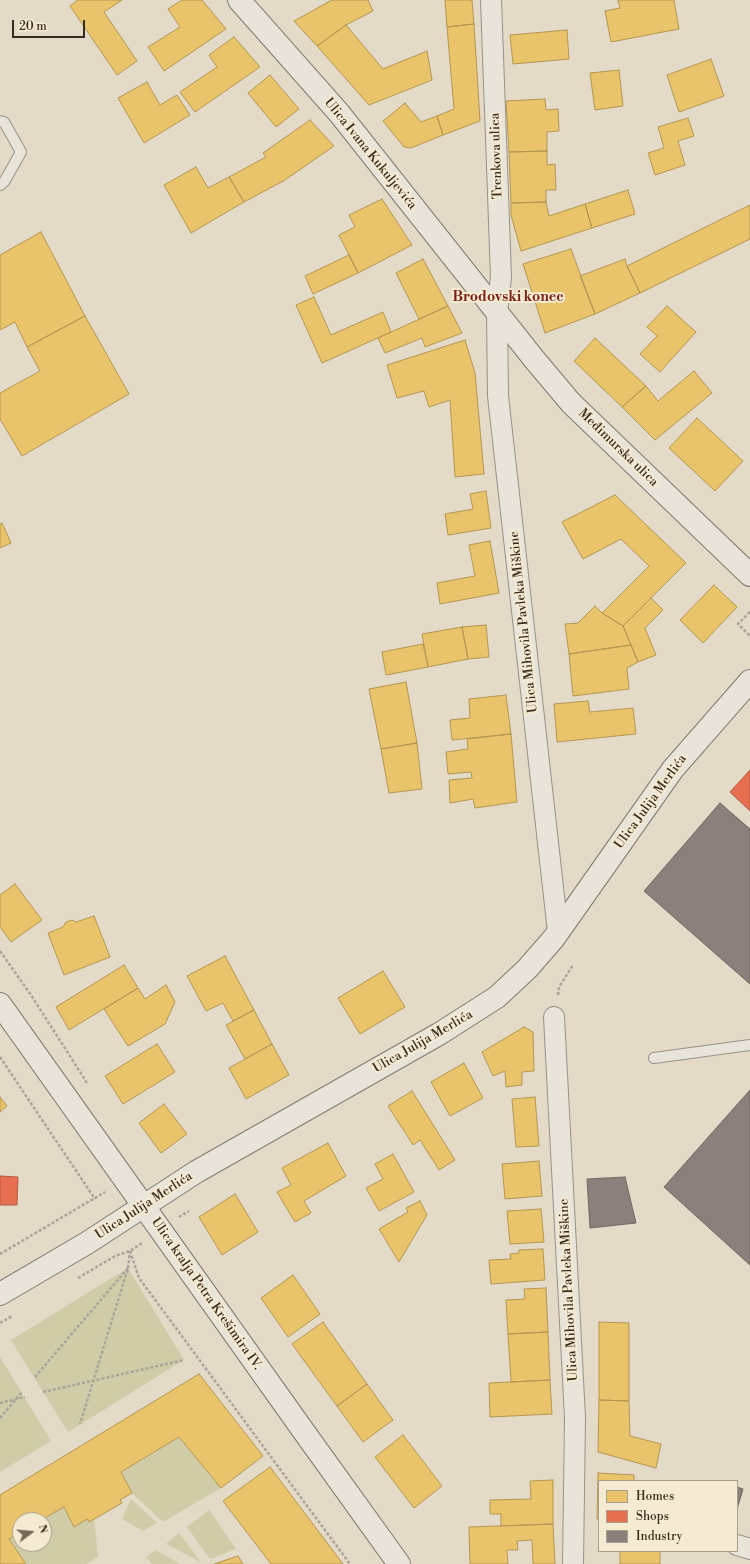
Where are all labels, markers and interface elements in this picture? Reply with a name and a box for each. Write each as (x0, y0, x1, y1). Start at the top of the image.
scale bar (14, 12, 87, 38)
text: 20 m (19, 19, 47, 34)
street label: Ulica Ivana Kukuljevića (320, 95, 420, 213)
street label: Trenkova ulica (488, 113, 506, 199)
district label: Brodovski konec (452, 290, 564, 306)
street label: Međimurska ulica (575, 406, 661, 490)
street label: Ulica Mihovila Pavleka Miškine (507, 530, 541, 714)
street label: Ulica Julija Merlića (612, 752, 690, 852)
street label: Ulica Julija Merlića (370, 1007, 476, 1077)
street label: Ulica Julija Merlića (92, 1169, 196, 1243)
street label: Ulica Mihovila Pavleka Miškine (556, 1198, 582, 1382)
street label: Ulica kralja Petra Krešimira IV. (147, 1215, 265, 1373)
legend (598, 1480, 738, 1552)
text: Homes (636, 1489, 674, 1504)
text: Shops (636, 1509, 669, 1524)
north arrow (12, 1512, 52, 1552)
text: N (35, 1523, 51, 1535)
text: Industry (636, 1529, 682, 1544)

